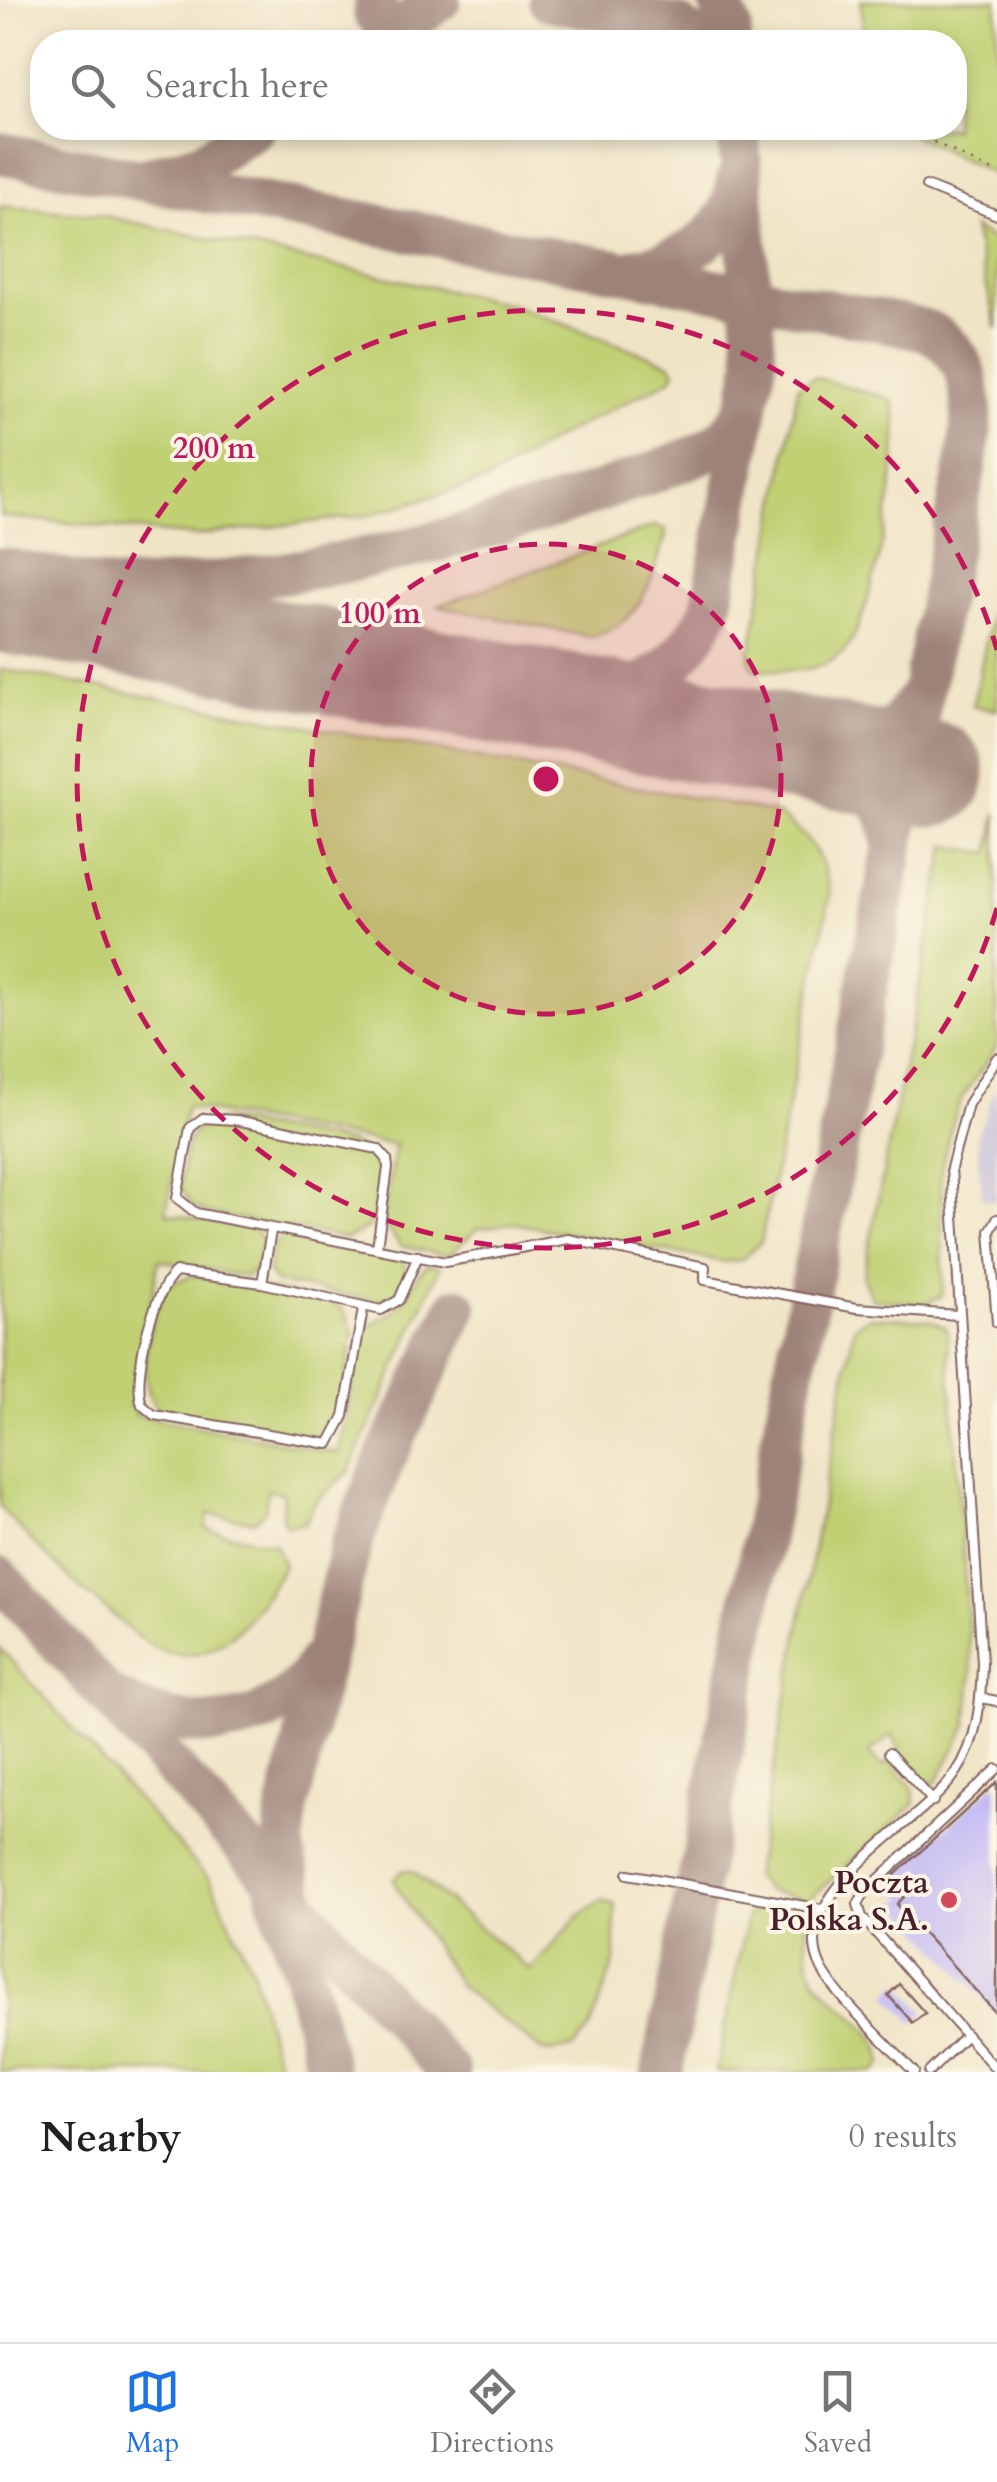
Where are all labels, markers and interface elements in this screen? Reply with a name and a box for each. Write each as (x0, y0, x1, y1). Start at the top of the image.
search box (30, 30, 967, 140)
icon: search (65, 58, 120, 113)
text: Search here (145, 59, 329, 111)
text: 200 m (173, 428, 255, 469)
text: 100 m (339, 593, 421, 634)
centre of rings (528, 761, 564, 797)
place label: Poczta Polska S.A. (769, 1861, 929, 1942)
marker: Poczta Polska S.A. (938, 1889, 960, 1911)
text: Nearby (40, 2109, 182, 2166)
text: 0 results (849, 2115, 957, 2159)
tab: Map (125, 2364, 180, 2462)
tab: Directions (430, 2364, 554, 2462)
tab: Saved (804, 2364, 872, 2462)

